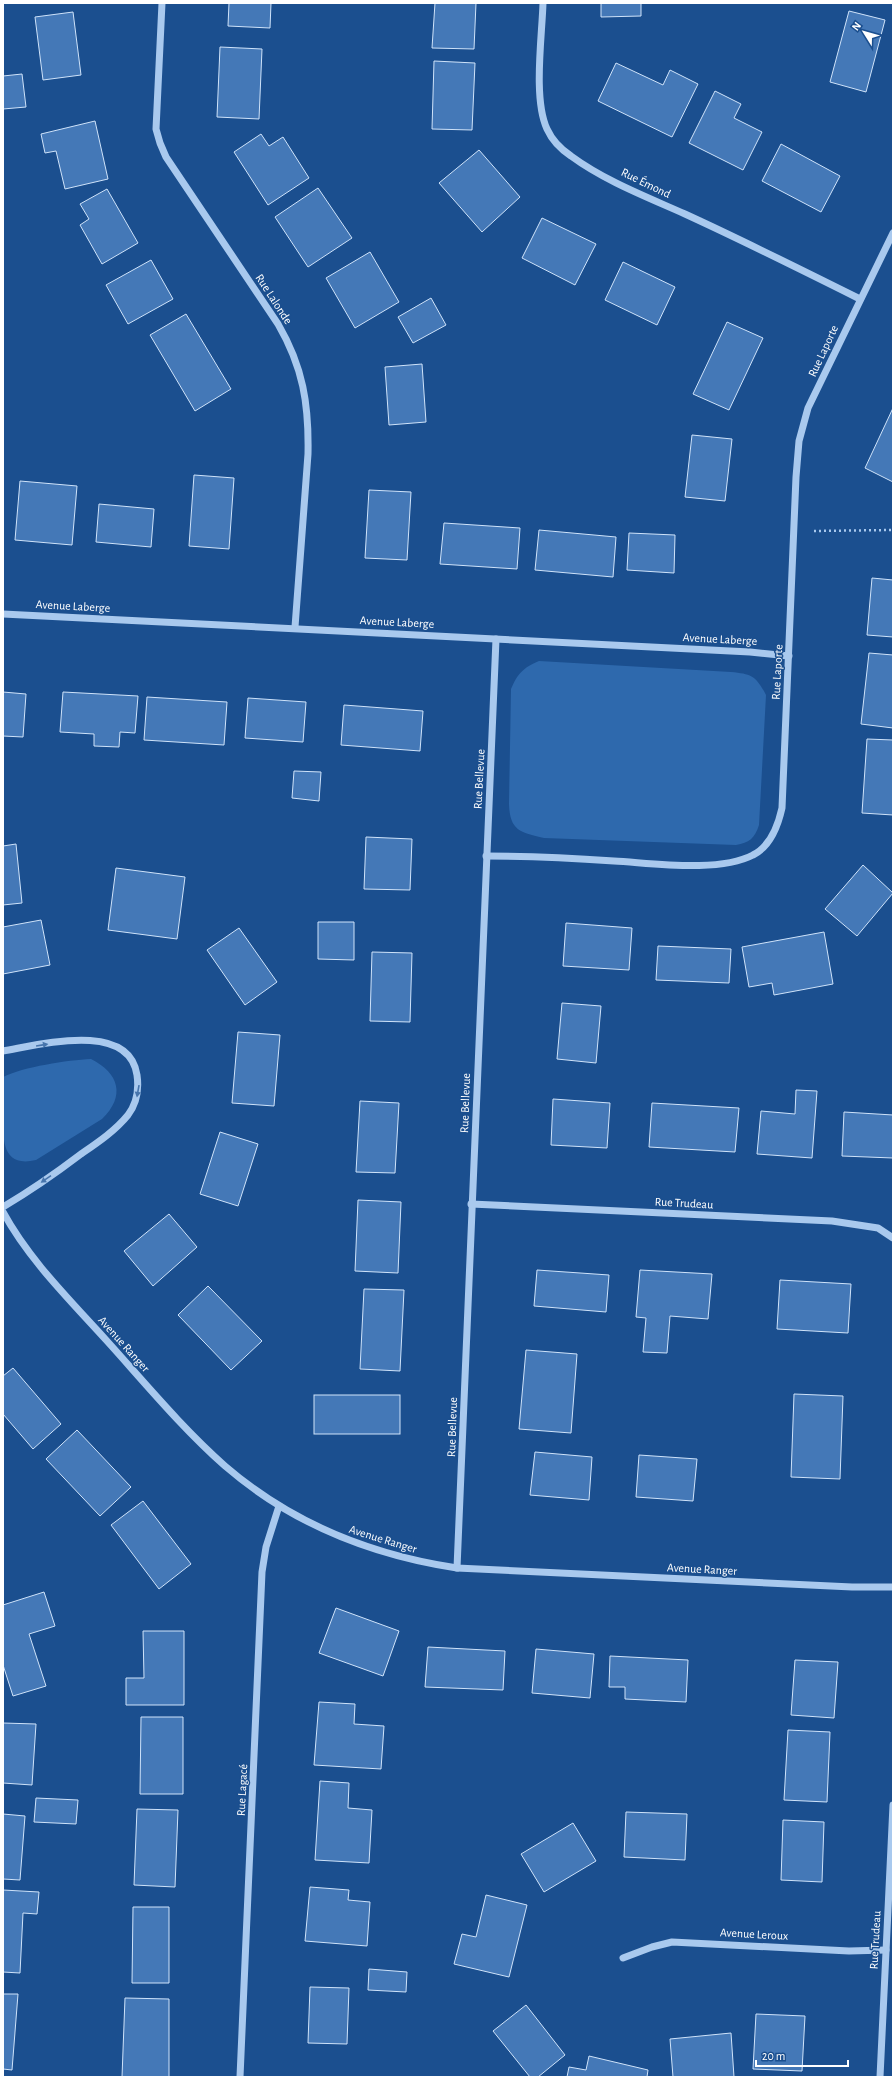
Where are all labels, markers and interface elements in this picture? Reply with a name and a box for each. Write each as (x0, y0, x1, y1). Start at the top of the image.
north arrow (844, 12, 884, 52)
text: N (850, 20, 863, 33)
street label: Rue Émond (619, 165, 673, 200)
street label: Rue Lalonde (253, 272, 295, 326)
street label: Rue Laporte (806, 323, 840, 379)
street label: Avenue Laberge (36, 598, 110, 614)
street label: Avenue Laberge (360, 614, 434, 630)
street label: Avenue Laberge (683, 631, 757, 647)
street label: Rue Laporte (770, 644, 784, 700)
street label: Rue Bellevue (471, 749, 487, 809)
one-way arrow (35, 1042, 48, 1048)
street label: Rue Bellevue (458, 1073, 472, 1133)
one-way arrow (134, 1085, 140, 1097)
one-way arrow (41, 1175, 52, 1183)
street label: Rue Trudeau (654, 1195, 714, 1211)
street label: Avenue Ranger (96, 1314, 152, 1374)
street label: Rue Bellevue (445, 1397, 459, 1457)
street label: Avenue Ranger (348, 1523, 418, 1555)
street label: Avenue Ranger (667, 1561, 738, 1577)
street label: Rue Lagacé (235, 1764, 249, 1816)
street label: Rue Trudeau (867, 1910, 883, 1970)
street label: Avenue Leroux (720, 1926, 788, 1942)
scale bar (756, 2042, 848, 2068)
text: 20 m (762, 2050, 785, 2062)

